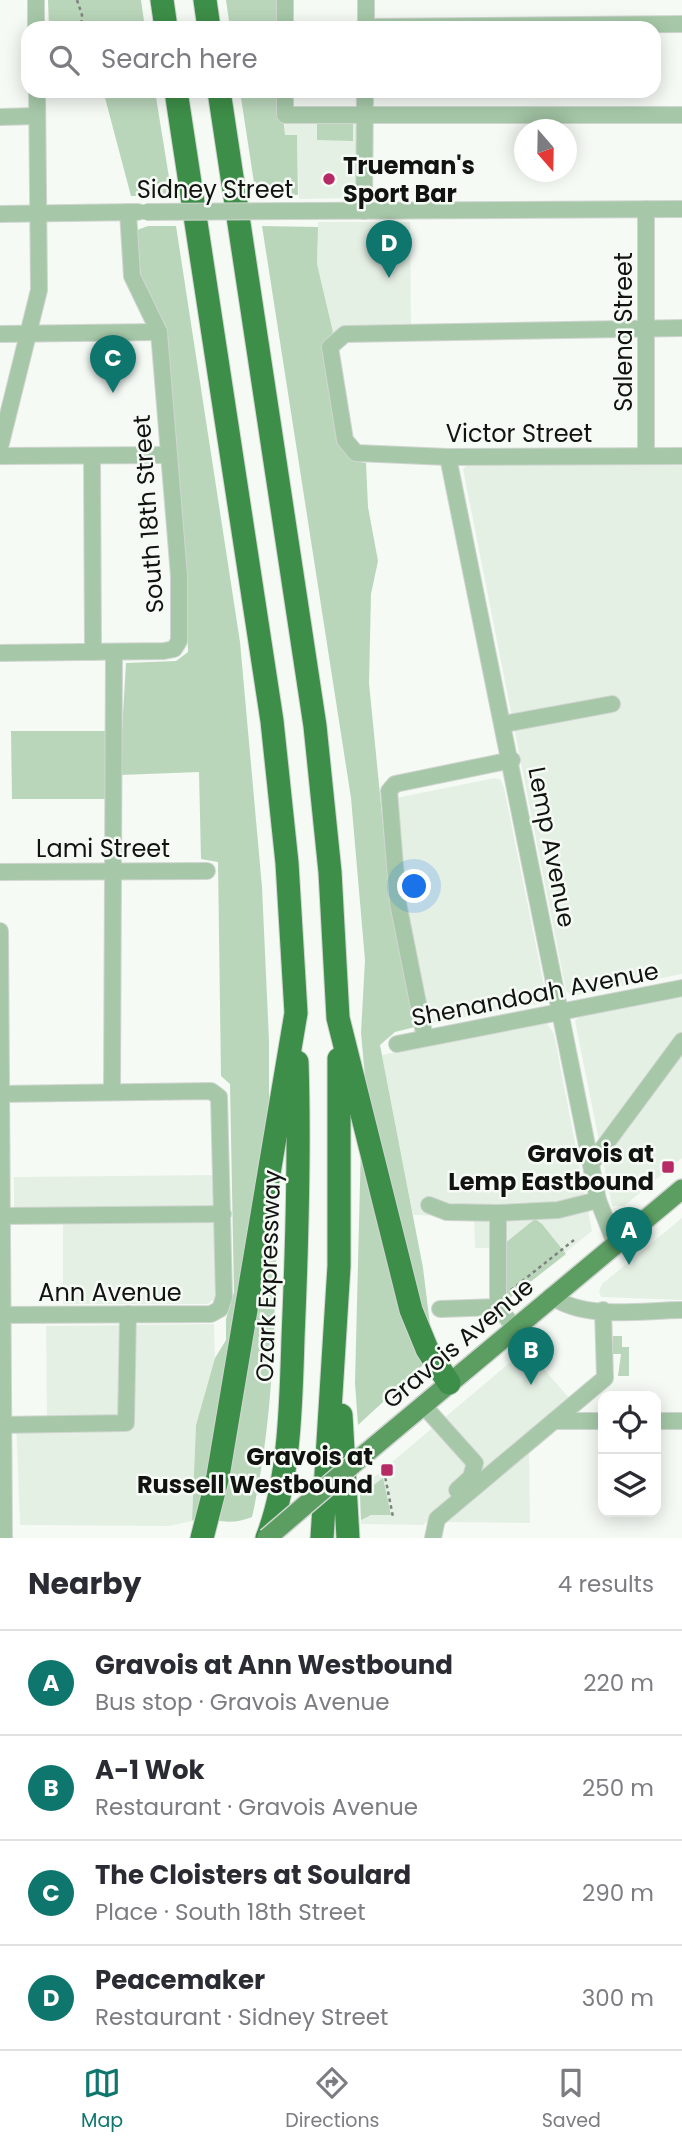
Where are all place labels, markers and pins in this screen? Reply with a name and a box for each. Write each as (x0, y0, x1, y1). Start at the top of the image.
place label: Trueman's Sport Bar (343, 149, 475, 210)
marker: Trueman's Sport Bar (321, 171, 337, 187)
pin: D (366, 220, 412, 278)
pin: C (90, 335, 136, 393)
place label: Gravois at Lemp Eastbound (448, 1137, 654, 1198)
marker: Gravois at Lemp Eastbound (660, 1159, 676, 1175)
pin: A (606, 1207, 652, 1265)
pin: B (508, 1327, 554, 1385)
place label: Gravois at Russell Westbound (137, 1440, 373, 1501)
marker: Gravois at Russell Westbound (379, 1462, 395, 1478)

